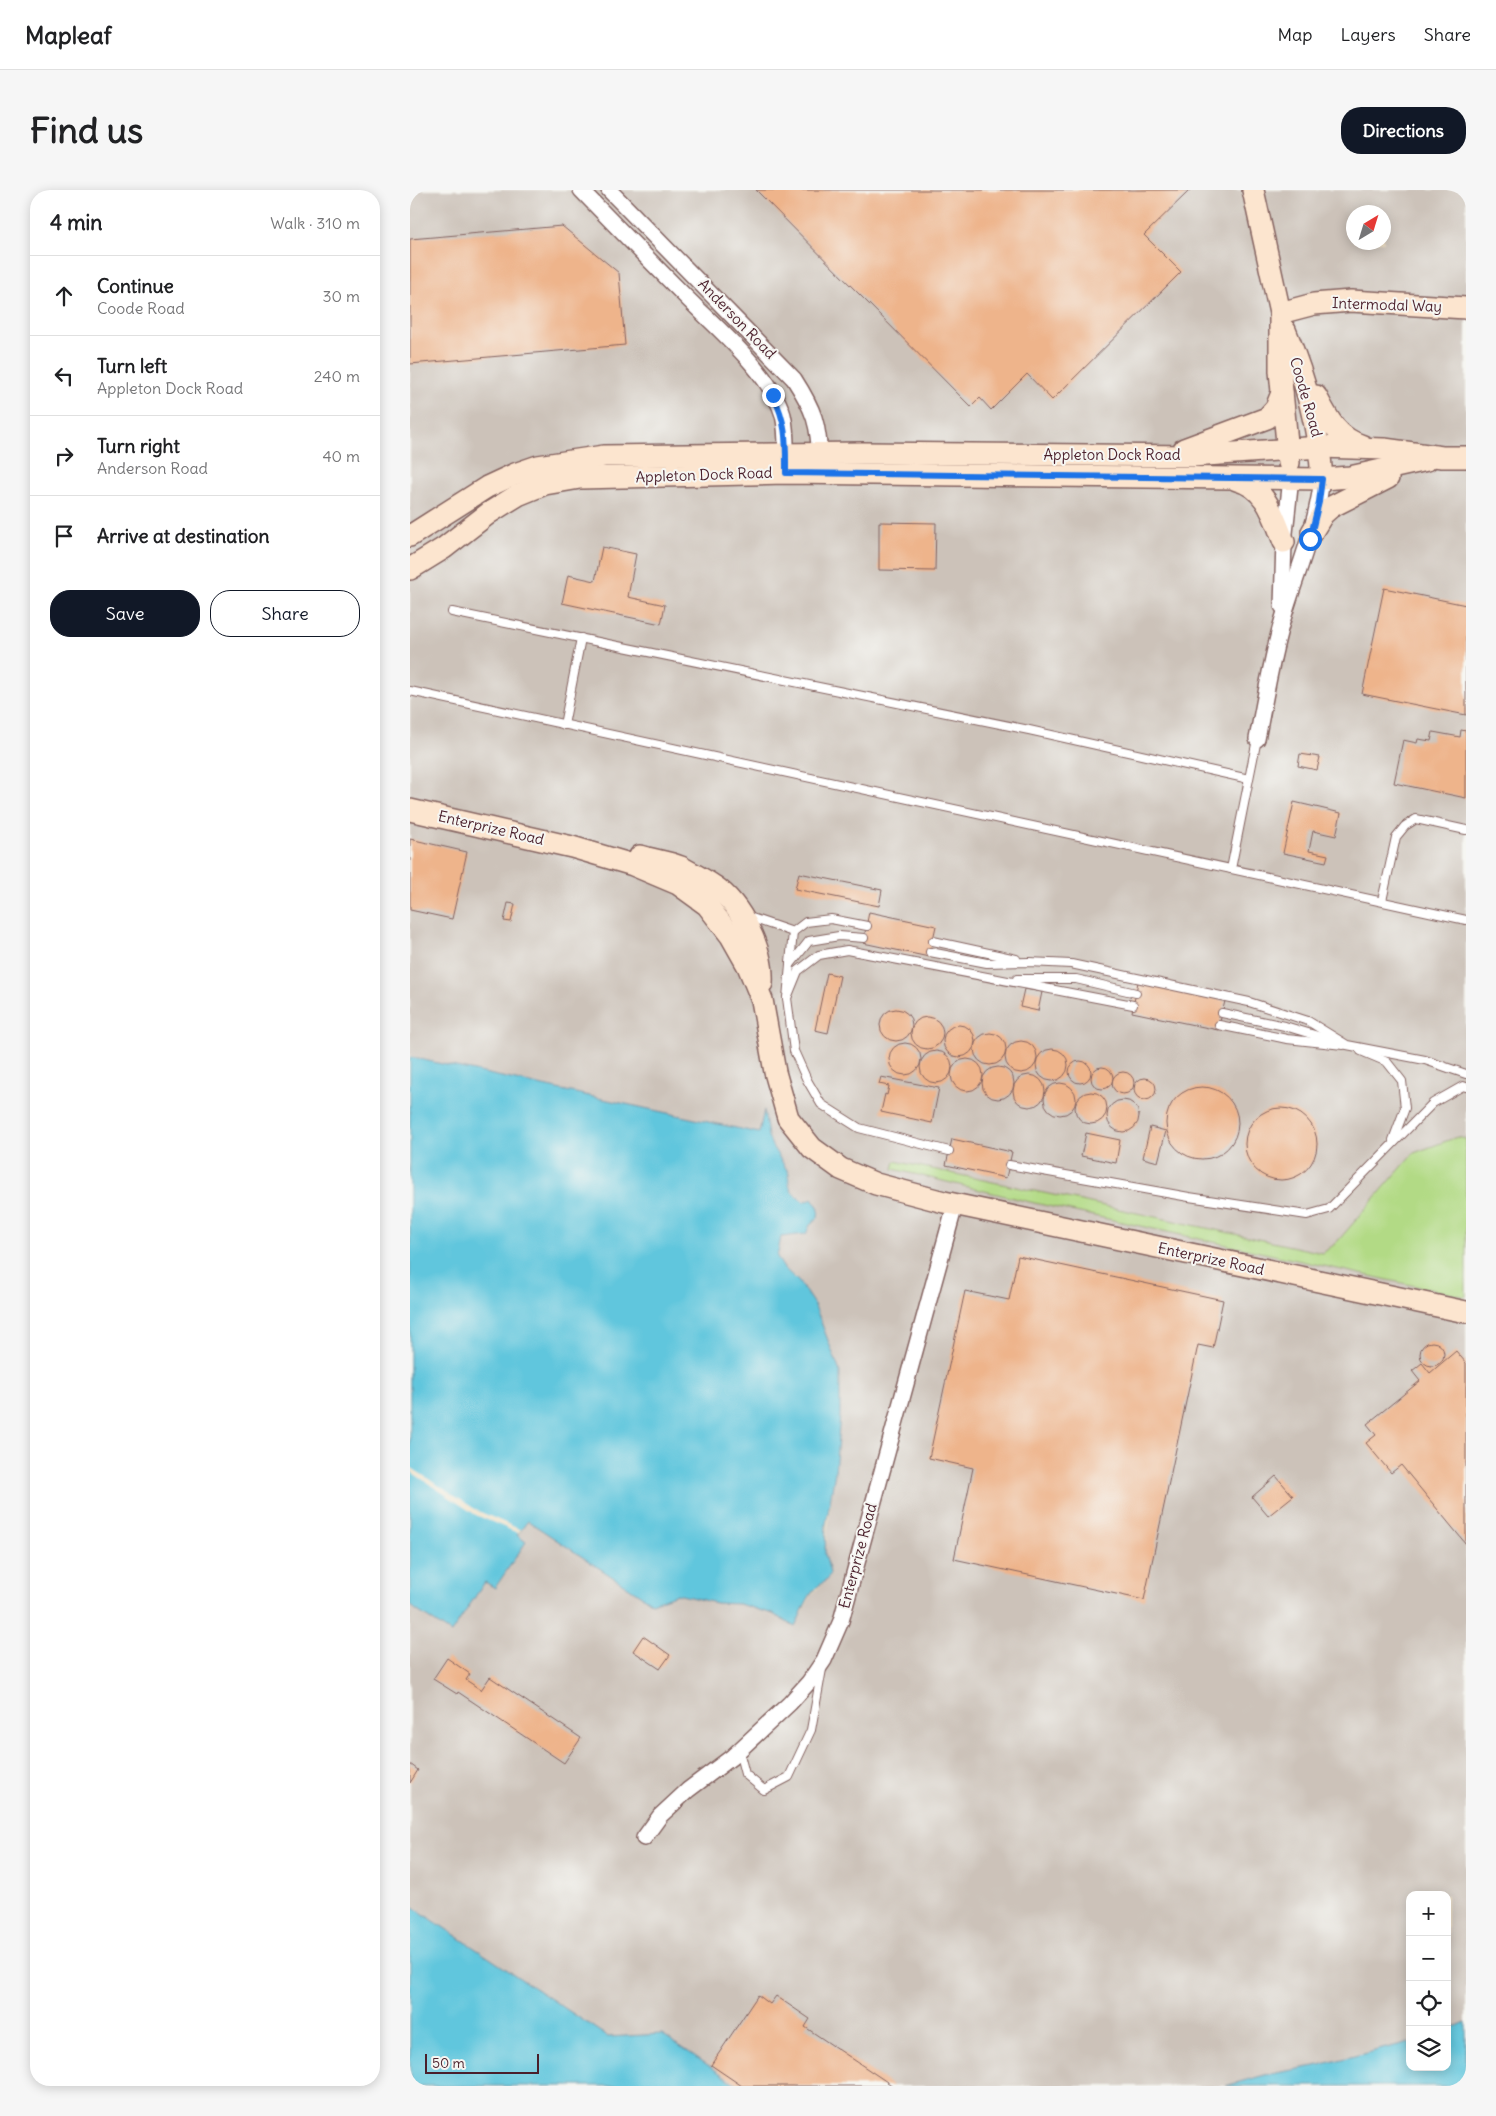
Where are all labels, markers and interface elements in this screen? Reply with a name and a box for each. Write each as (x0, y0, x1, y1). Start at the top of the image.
text: Mapleaf (25, 20, 112, 50)
text: Map (1277, 23, 1312, 46)
text: Layers (1340, 23, 1396, 46)
text: Share (1424, 23, 1471, 46)
button: Directions (1341, 107, 1466, 154)
text: Find us (30, 108, 143, 152)
north arrow (1346, 205, 1391, 250)
text: 4 min (50, 209, 102, 236)
text: Walk · 310 m (270, 213, 360, 233)
text: Continue (97, 274, 174, 298)
street label: Anderson Road (694, 275, 780, 363)
icon: ahead (50, 282, 78, 310)
text: 30 m (323, 286, 360, 306)
street label: Intermodal Way (1332, 293, 1442, 316)
text: Coode Road (97, 298, 185, 318)
text: Turn left (97, 354, 167, 378)
street label: Coode Road (1286, 355, 1327, 439)
icon: left (50, 362, 78, 390)
text: 240 m (314, 366, 360, 386)
text: Appleton Dock Road (97, 378, 243, 398)
route end (762, 384, 785, 407)
text: Turn right (97, 434, 180, 458)
icon: right (50, 442, 78, 470)
street label: Appleton Dock Road (1043, 445, 1181, 464)
text: 40 m (322, 446, 360, 466)
text: Anderson Road (97, 458, 208, 478)
street label: Appleton Dock Road (635, 463, 773, 486)
icon: arrive (50, 522, 78, 550)
text: Arrive at destination (97, 524, 270, 548)
route start (1299, 528, 1322, 551)
button: Save (50, 590, 200, 637)
button: Share (210, 590, 360, 637)
street label: Enterprize Road (436, 806, 546, 849)
street label: Enterprize Road (1156, 1238, 1266, 1279)
street label: Enterprize Road (834, 1501, 881, 1611)
map controls (1406, 1891, 1451, 2071)
button: + (1406, 1891, 1451, 1936)
button: − (1406, 1936, 1451, 1981)
button: locate (1406, 1981, 1451, 2026)
button: layers (1406, 2026, 1451, 2071)
scale bar (425, 2051, 539, 2074)
text: 50 m (432, 2054, 465, 2072)

